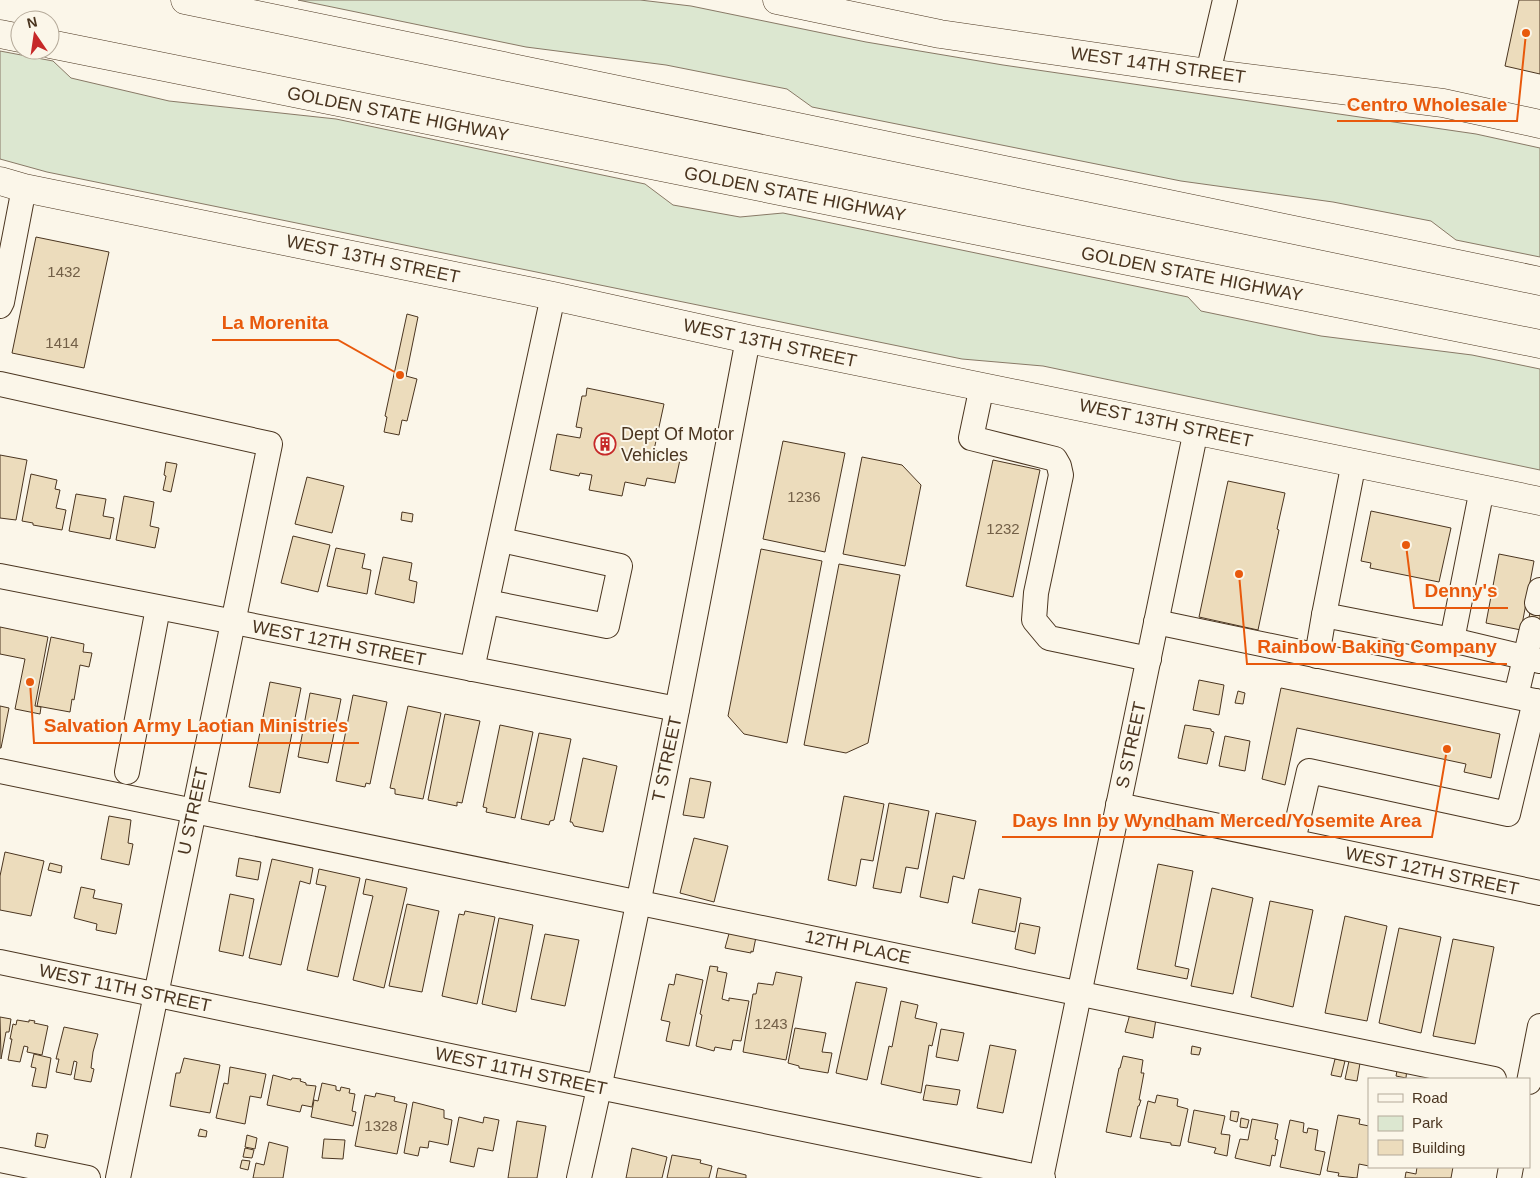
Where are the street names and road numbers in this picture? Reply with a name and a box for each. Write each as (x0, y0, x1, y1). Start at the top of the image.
street label: WEST 14TH STREET (1069, 43, 1247, 87)
street label: GOLDEN STATE HIGHWAY (285, 83, 511, 145)
street label: GOLDEN STATE HIGHWAY (682, 163, 908, 225)
street label: WEST 13TH STREET (285, 231, 461, 287)
street label: GOLDEN STATE HIGHWAY (1079, 243, 1305, 305)
street label: WEST 13TH STREET (682, 315, 858, 371)
street label: WEST 13TH STREET (1078, 395, 1254, 451)
street label: WEST 12TH STREET (250, 616, 428, 670)
street label: S STREET (1112, 700, 1150, 790)
street label: T STREET (648, 715, 686, 803)
street label: U STREET (174, 765, 212, 857)
street label: WEST 12TH STREET (1344, 843, 1520, 899)
street label: 12TH PLACE (803, 926, 913, 968)
street label: WEST 11TH STREET (37, 960, 213, 1016)
street label: WEST 11TH STREET (433, 1043, 609, 1099)

